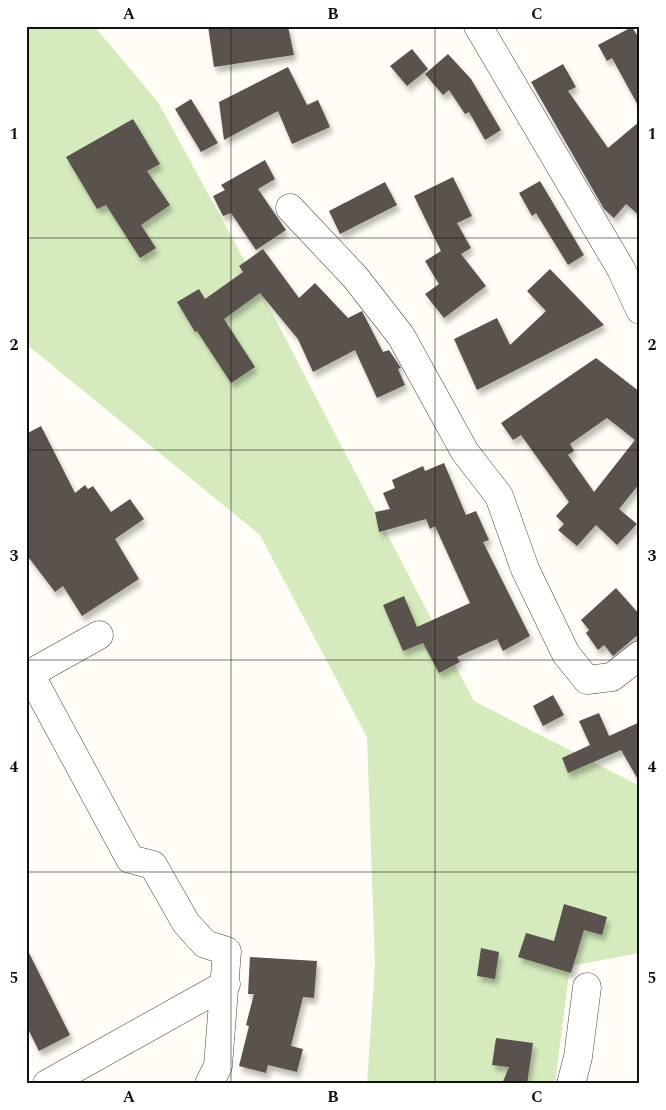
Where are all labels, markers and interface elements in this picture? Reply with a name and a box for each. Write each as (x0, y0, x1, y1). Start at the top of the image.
text: A (123, 2, 136, 26)
text: B (327, 2, 339, 26)
text: C (531, 2, 543, 26)
text: 1 (10, 122, 18, 146)
text: 1 (648, 122, 656, 146)
text: 2 (10, 333, 19, 357)
text: 2 (648, 333, 657, 357)
text: 3 (10, 544, 19, 568)
text: 3 (648, 544, 657, 568)
text: 4 (10, 755, 19, 779)
text: 4 (648, 755, 657, 779)
text: 5 (10, 966, 18, 990)
text: 5 (648, 966, 656, 990)
text: A (123, 1085, 136, 1109)
text: B (327, 1085, 339, 1109)
text: C (531, 1085, 543, 1109)

